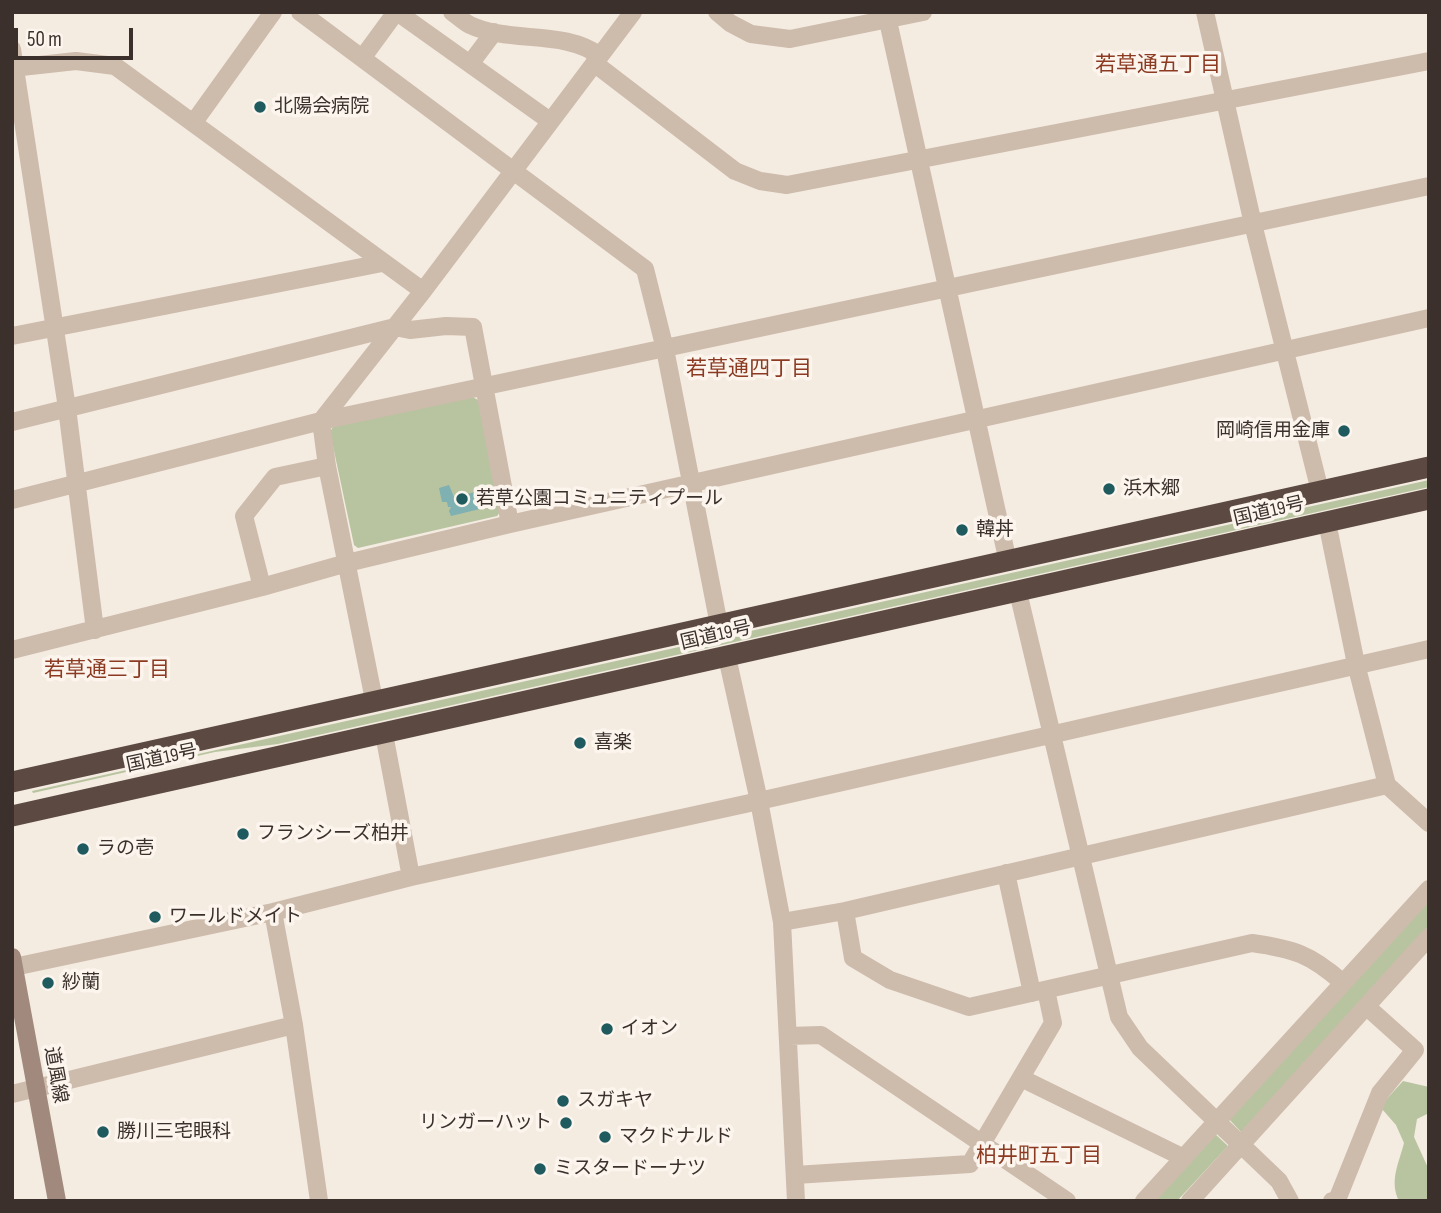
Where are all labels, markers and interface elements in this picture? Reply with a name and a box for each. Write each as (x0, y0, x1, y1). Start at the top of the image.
scale bar (18, 14, 136, 58)
text: 50 m (27, 27, 62, 52)
district label: 若草通五丁目 (1095, 53, 1221, 79)
place label: 北陽会病院 (274, 96, 369, 118)
marker: 北陽会病院 (252, 99, 268, 115)
district label: 若草通四丁目 (686, 357, 812, 383)
place label: 岡崎信用金庫 (1216, 420, 1330, 442)
marker: 岡崎信用金庫 (1336, 423, 1352, 439)
place label: 浜木郷 (1123, 478, 1180, 500)
marker: 浜木郷 (1101, 481, 1117, 497)
place label: 若草公園コミュニティプール (476, 488, 723, 510)
marker: 若草公園コミュニティプール (454, 491, 470, 507)
street label: 国道19号 (1231, 493, 1307, 531)
place label: 韓丼 (976, 519, 1014, 541)
marker: 韓丼 (954, 522, 970, 538)
street label: 国道19号 (678, 617, 754, 655)
district label: 若草通三丁目 (44, 658, 170, 684)
place label: 喜楽 (594, 732, 632, 754)
marker: 喜楽 (572, 735, 588, 751)
street label: 国道19号 (124, 740, 200, 778)
place label: フランシーズ柏井 (257, 823, 409, 845)
marker: フランシーズ柏井 (235, 826, 251, 842)
place label: ラの壱 (97, 838, 154, 860)
marker: ラの壱 (75, 841, 91, 857)
place label: ワールドメイト (169, 906, 302, 928)
marker: ワールドメイト (147, 909, 163, 925)
place label: 紗蘭 (62, 972, 100, 994)
marker: 紗蘭 (40, 975, 56, 991)
place label: イオン (621, 1018, 678, 1040)
marker: イオン (599, 1021, 615, 1037)
street label: 道風線 (39, 1045, 71, 1105)
place label: スガキヤ (577, 1090, 653, 1112)
marker: スガキヤ (555, 1093, 571, 1109)
place label: リンガーハット (419, 1112, 552, 1134)
marker: リンガーハット (558, 1115, 574, 1131)
place label: 勝川三宅眼科 (117, 1121, 231, 1143)
marker: 勝川三宅眼科 (95, 1124, 111, 1140)
place label: マクドナルド (619, 1126, 733, 1148)
marker: マクドナルド (597, 1129, 613, 1145)
district label: 柏井町五丁目 (976, 1144, 1102, 1170)
place label: ミスタードーナツ (554, 1158, 706, 1180)
marker: ミスタードーナツ (532, 1161, 548, 1177)

